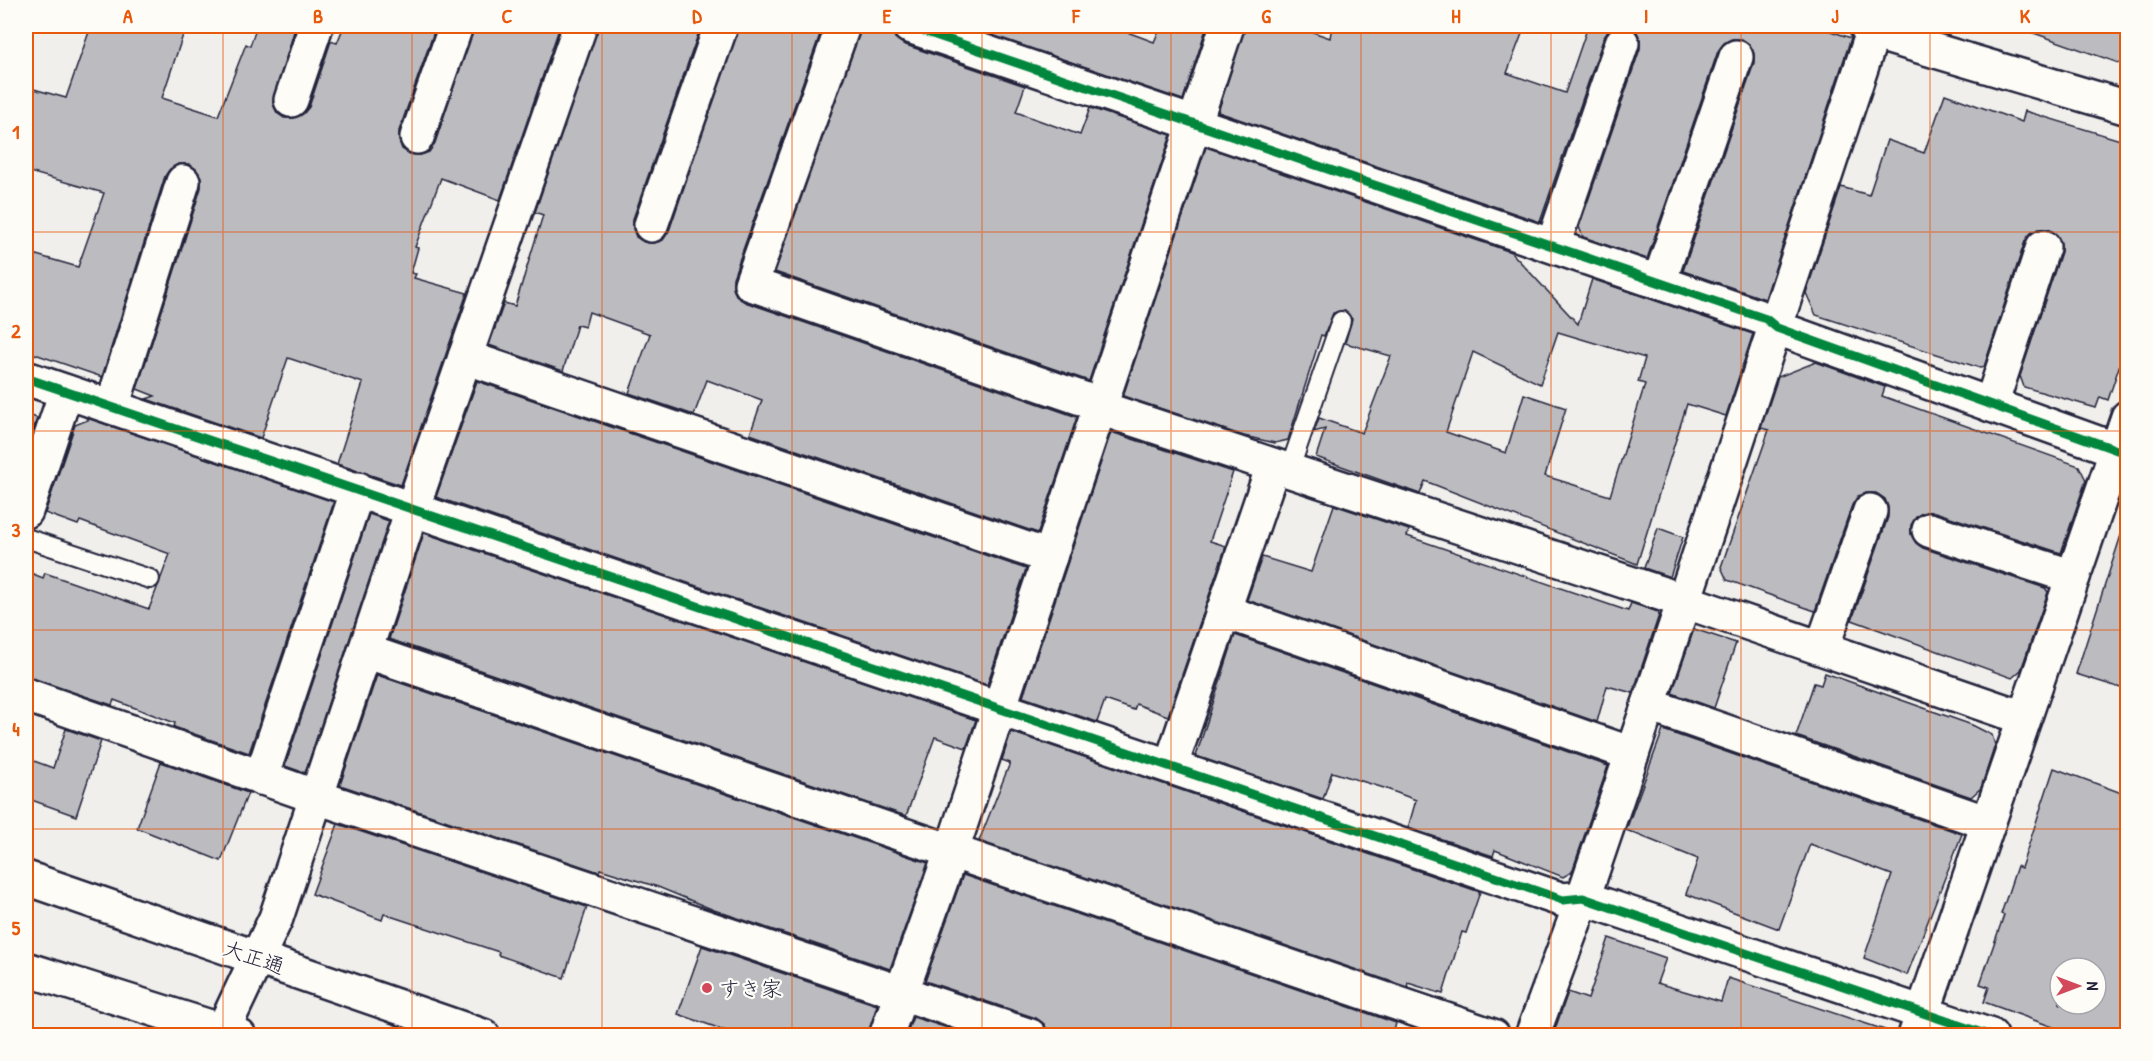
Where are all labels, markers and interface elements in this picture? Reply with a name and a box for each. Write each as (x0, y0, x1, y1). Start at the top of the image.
text: A (123, 2, 133, 29)
text: B (313, 2, 323, 29)
text: C (502, 2, 513, 29)
text: D (692, 2, 702, 29)
text: E (883, 2, 892, 29)
text: F (1071, 2, 1081, 29)
text: G (1261, 2, 1271, 29)
text: H (1451, 2, 1461, 29)
text: I (1644, 2, 1648, 29)
text: J (1831, 2, 1839, 29)
text: K (2020, 2, 2031, 29)
text: 1 (12, 118, 20, 145)
text: 2 (11, 317, 21, 344)
text: 3 (12, 516, 21, 543)
text: 4 (12, 715, 20, 742)
text: 5 (12, 914, 21, 941)
street label: 大正通 (219, 933, 289, 981)
north arrow (2048, 956, 2108, 1016)
place label: すき家 (719, 974, 782, 1003)
marker: すき家 (700, 981, 714, 995)
text: N (2082, 982, 2104, 991)

